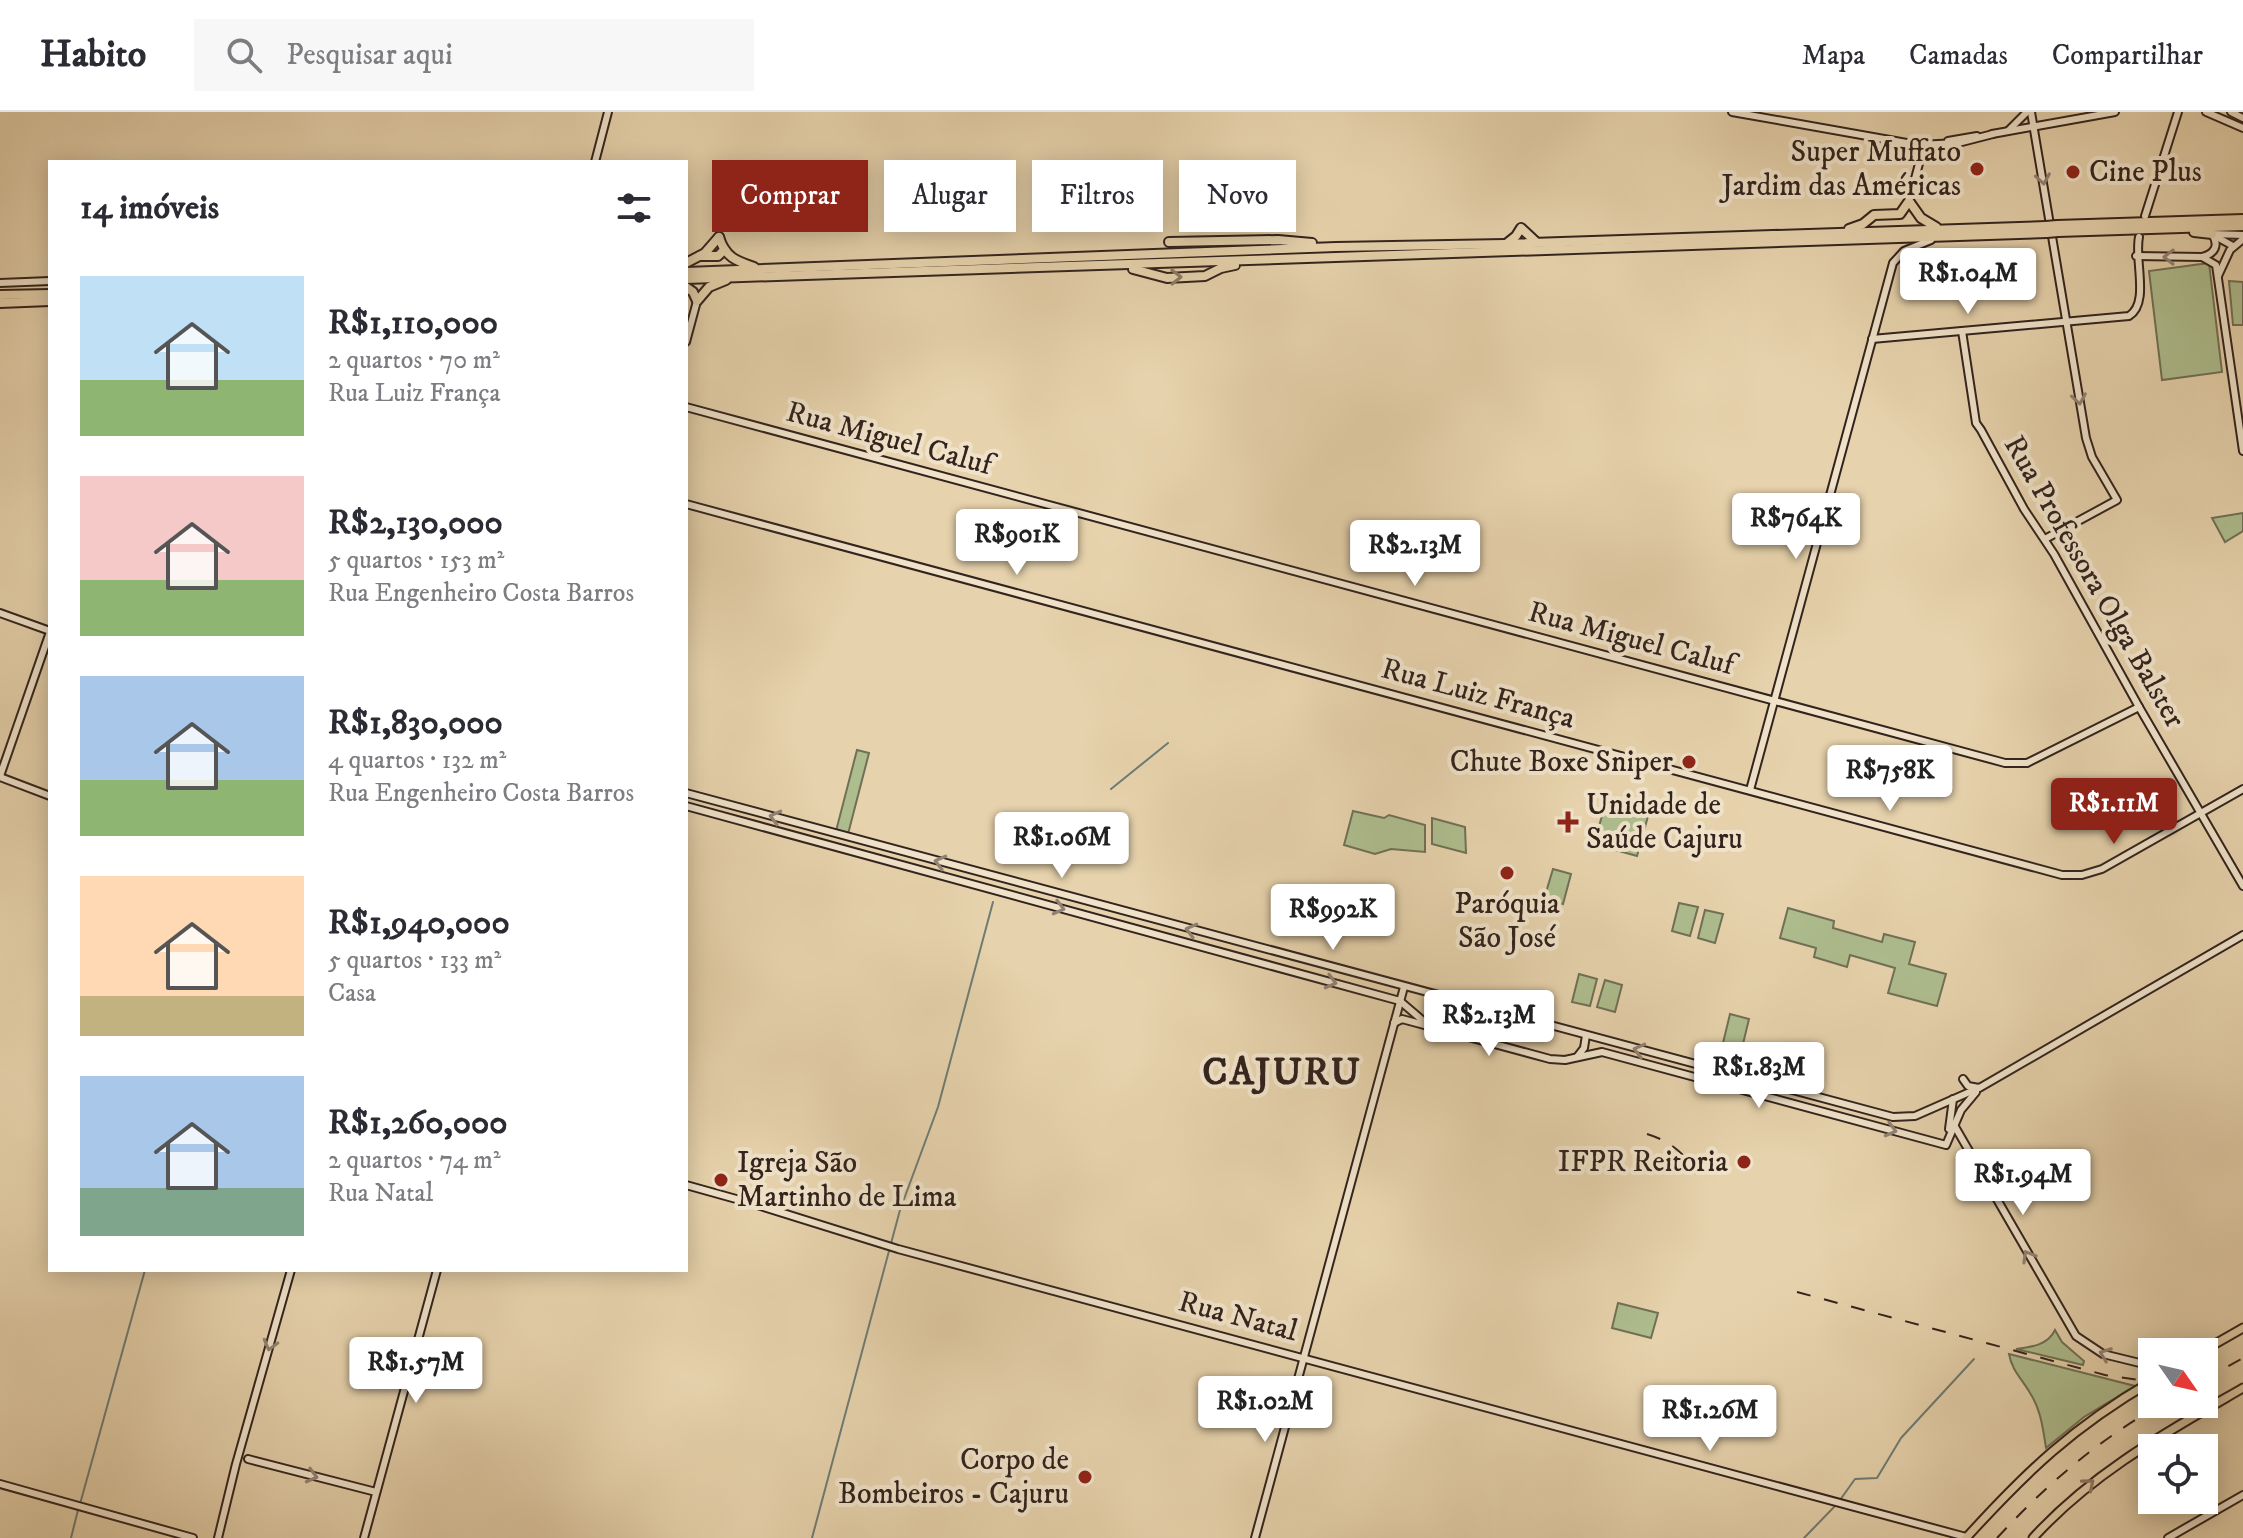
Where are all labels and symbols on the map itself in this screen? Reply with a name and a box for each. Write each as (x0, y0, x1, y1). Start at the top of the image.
place label: Super Muffato Jardim das Américas (1718, 134, 1961, 205)
place label: Cine Plus (2089, 154, 2202, 191)
marker: Super Muffato Jardim das Américas (1968, 160, 1986, 178)
marker: Cine Plus (2064, 163, 2082, 181)
one-way arrow (2033, 172, 2050, 186)
pin: R$1.04M (1894, 248, 2042, 316)
one-way arrow (2162, 248, 2175, 266)
one-way arrow (1171, 268, 1183, 286)
one-way arrow (2070, 392, 2087, 406)
street label: Rua Miguel Caluf (782, 394, 1000, 485)
street label: Rua Professora Olga Balster (1995, 429, 2193, 735)
pin: R$764K (1731, 493, 1861, 561)
pin: R$901K (952, 509, 1082, 577)
pin: R$2.13M (1341, 520, 1489, 588)
street label: Rua Miguel Caluf (1524, 594, 1742, 685)
street label: Rua Luiz França (1377, 650, 1579, 738)
place label: Chute Boxe Sniper (1450, 744, 1673, 781)
pin: R$758K (1825, 745, 1955, 813)
marker: Chute Boxe Sniper (1680, 753, 1698, 771)
pin: R$1.11M (2040, 778, 2188, 846)
place label: Unidade de Saúde Cajuru (1586, 787, 1743, 858)
one-way arrow (768, 810, 782, 827)
marker: Unidade de Saúde Cajuru (1557, 811, 1579, 833)
pin: R$1.06M (988, 812, 1136, 880)
one-way arrow (934, 855, 947, 871)
marker: Paróquia São José (1498, 864, 1516, 882)
pin: R$992K (1268, 884, 1398, 952)
place label: Paróquia São José (1454, 886, 1560, 957)
one-way arrow (1052, 898, 1066, 915)
one-way arrow (1185, 923, 1198, 939)
one-way arrow (1324, 973, 1338, 989)
pin: R$2.13M (1415, 990, 1563, 1058)
one-way arrow (1632, 1042, 1646, 1059)
pin: R$1.83M (1685, 1042, 1833, 1110)
district label: CAJURU (1202, 1049, 1362, 1097)
one-way arrow (1884, 1121, 1898, 1137)
place label: IFPR Reitoria (1558, 1144, 1728, 1181)
place label: Igreja São Martinho de Lima (737, 1145, 957, 1216)
pin: R$1.94M (1949, 1149, 2097, 1217)
marker: IFPR Reitoria (1735, 1153, 1753, 1171)
marker: Igreja São Martinho de Lima (712, 1171, 730, 1189)
one-way arrow (2022, 1251, 2038, 1265)
street label: Rua Natal (1174, 1283, 1302, 1351)
pin: R$1.57M (342, 1337, 490, 1405)
one-way arrow (263, 1338, 280, 1352)
north arrow (2138, 1338, 2218, 1418)
one-way arrow (2098, 1347, 2112, 1364)
pin: R$1.02M (1191, 1376, 1339, 1444)
pin: R$1.26M (1636, 1385, 1784, 1453)
place label: Corpo de Bombeiros - Cajuru (838, 1442, 1069, 1513)
one-way arrow (305, 1466, 319, 1483)
marker: Corpo de Bombeiros - Cajuru (1076, 1468, 1094, 1486)
one-way arrow (2080, 1479, 2094, 1494)

